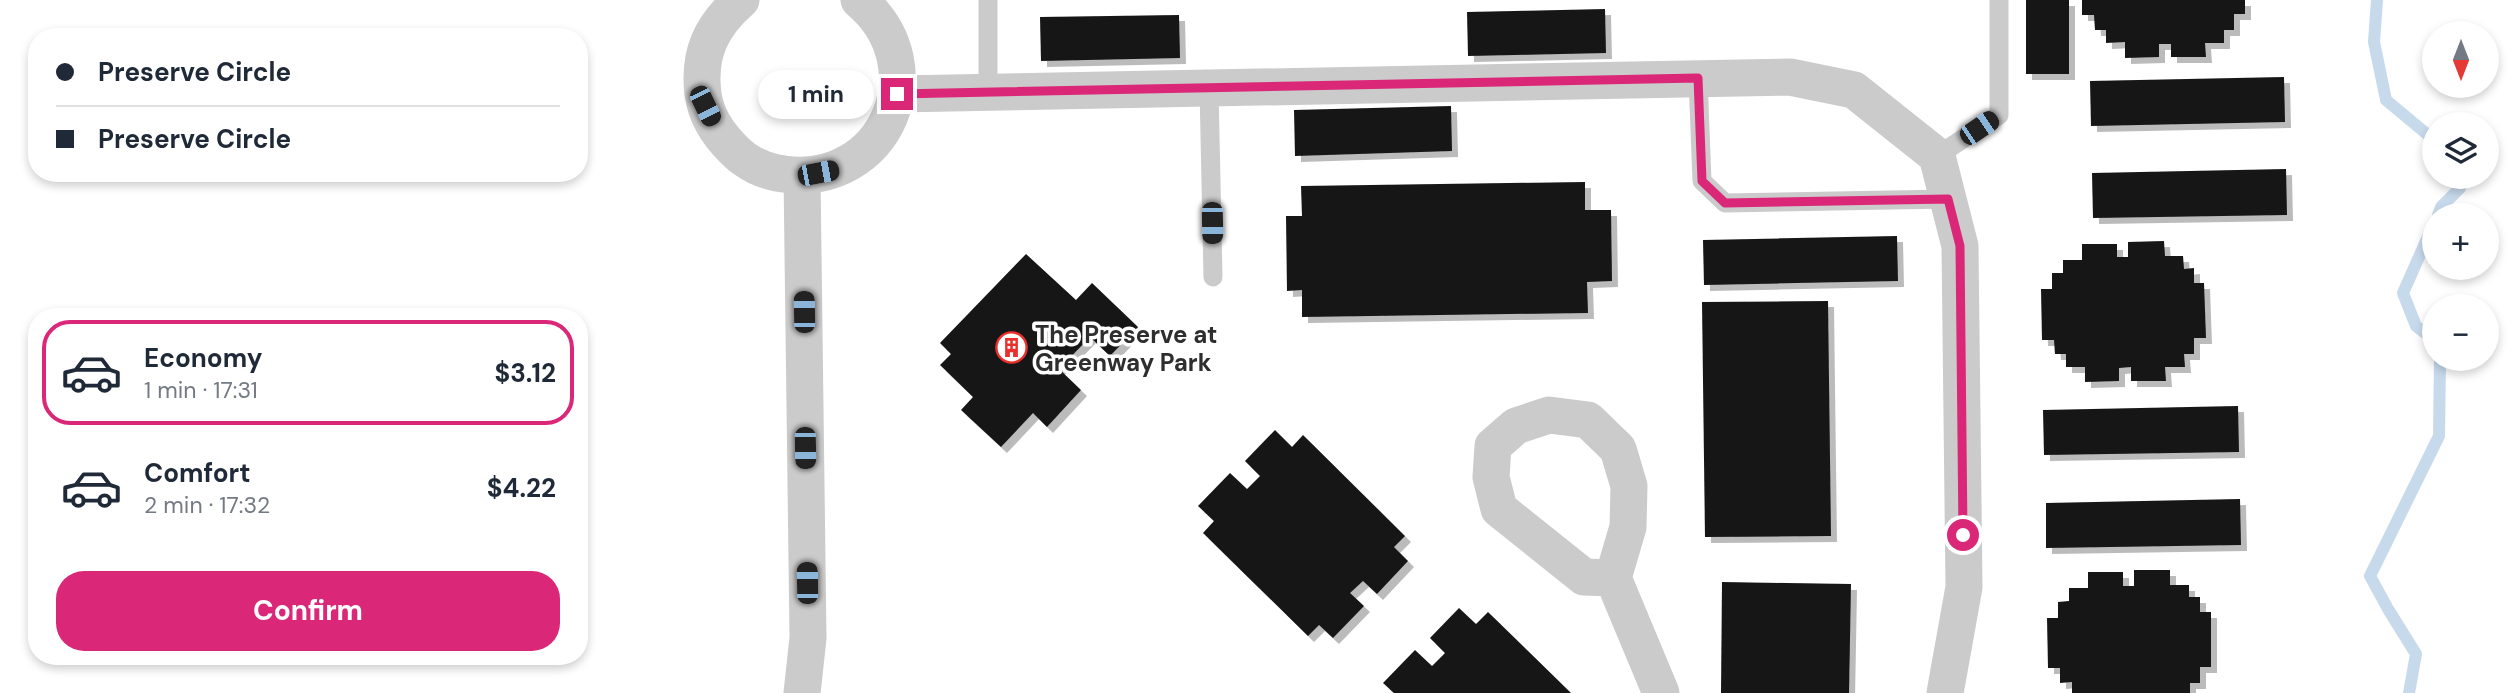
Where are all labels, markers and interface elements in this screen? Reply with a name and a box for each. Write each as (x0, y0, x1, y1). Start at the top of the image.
north arrow (2422, 21, 2499, 98)
map controls (2422, 21, 2499, 371)
text: Preserve Circle (98, 55, 291, 89)
callout: 1 min (757, 70, 872, 119)
route end (881, 78, 913, 110)
text: 1 min (788, 79, 844, 109)
car (687, 83, 724, 129)
car (1956, 108, 2003, 148)
button: layers (2422, 112, 2499, 189)
text: Preserve Circle (98, 122, 291, 156)
car (796, 159, 841, 187)
car (1202, 202, 1223, 244)
button: + (2422, 203, 2499, 280)
car (794, 291, 815, 333)
button: − (2422, 294, 2499, 371)
place label: The Preserve at Greenway Park (1035, 319, 1218, 378)
building icon: The Preserve at Greenway Park (995, 331, 1029, 365)
icon: car (60, 341, 123, 404)
text: Economy (144, 341, 262, 375)
text: $3.12 (494, 356, 556, 390)
text: 1 min · 17:31 (144, 375, 258, 405)
car (795, 427, 816, 469)
icon: car (60, 456, 123, 519)
text: Comfort (144, 456, 250, 490)
text: $4.22 (487, 471, 556, 505)
text: 2 min · 17:32 (144, 490, 270, 520)
route start (1947, 519, 1979, 551)
car (797, 562, 818, 604)
button: Confirm (56, 571, 560, 651)

